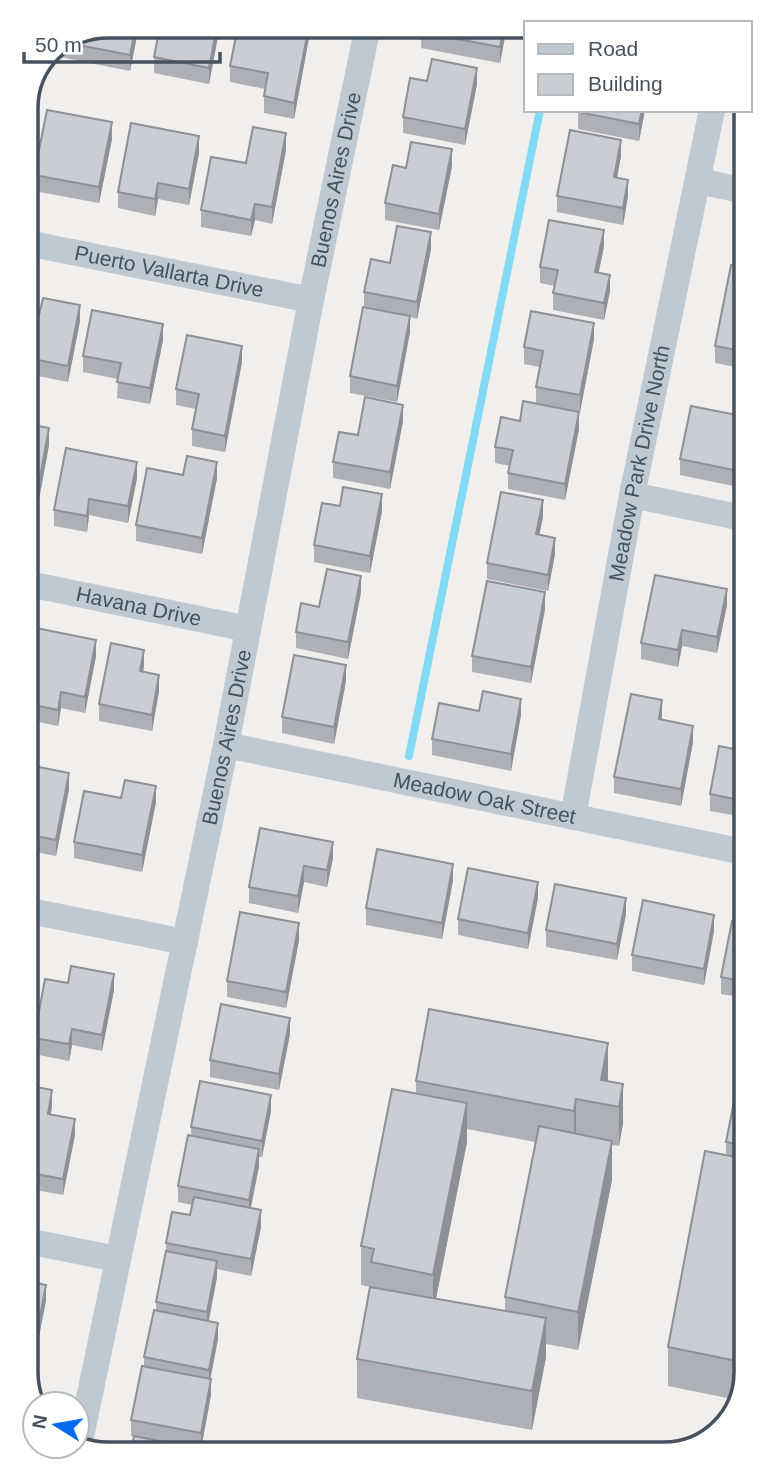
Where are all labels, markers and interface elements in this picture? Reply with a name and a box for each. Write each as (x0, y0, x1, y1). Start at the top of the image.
scale bar (24, 21, 220, 65)
legend (524, 21, 752, 112)
text: 50 m (35, 33, 82, 56)
text: Road (588, 37, 638, 60)
text: Building (588, 72, 663, 95)
street label: Buenos Aires Drive (306, 90, 365, 270)
street label: Puerto Vallarta Drive (73, 241, 266, 301)
street label: Meadow Park Drive North (604, 343, 674, 583)
street label: Havana Drive (74, 582, 203, 630)
street label: Buenos Aires Drive (198, 647, 255, 827)
street label: Meadow Oak Street (391, 768, 578, 828)
north arrow (21, 1390, 91, 1460)
text: N (28, 1413, 51, 1431)

